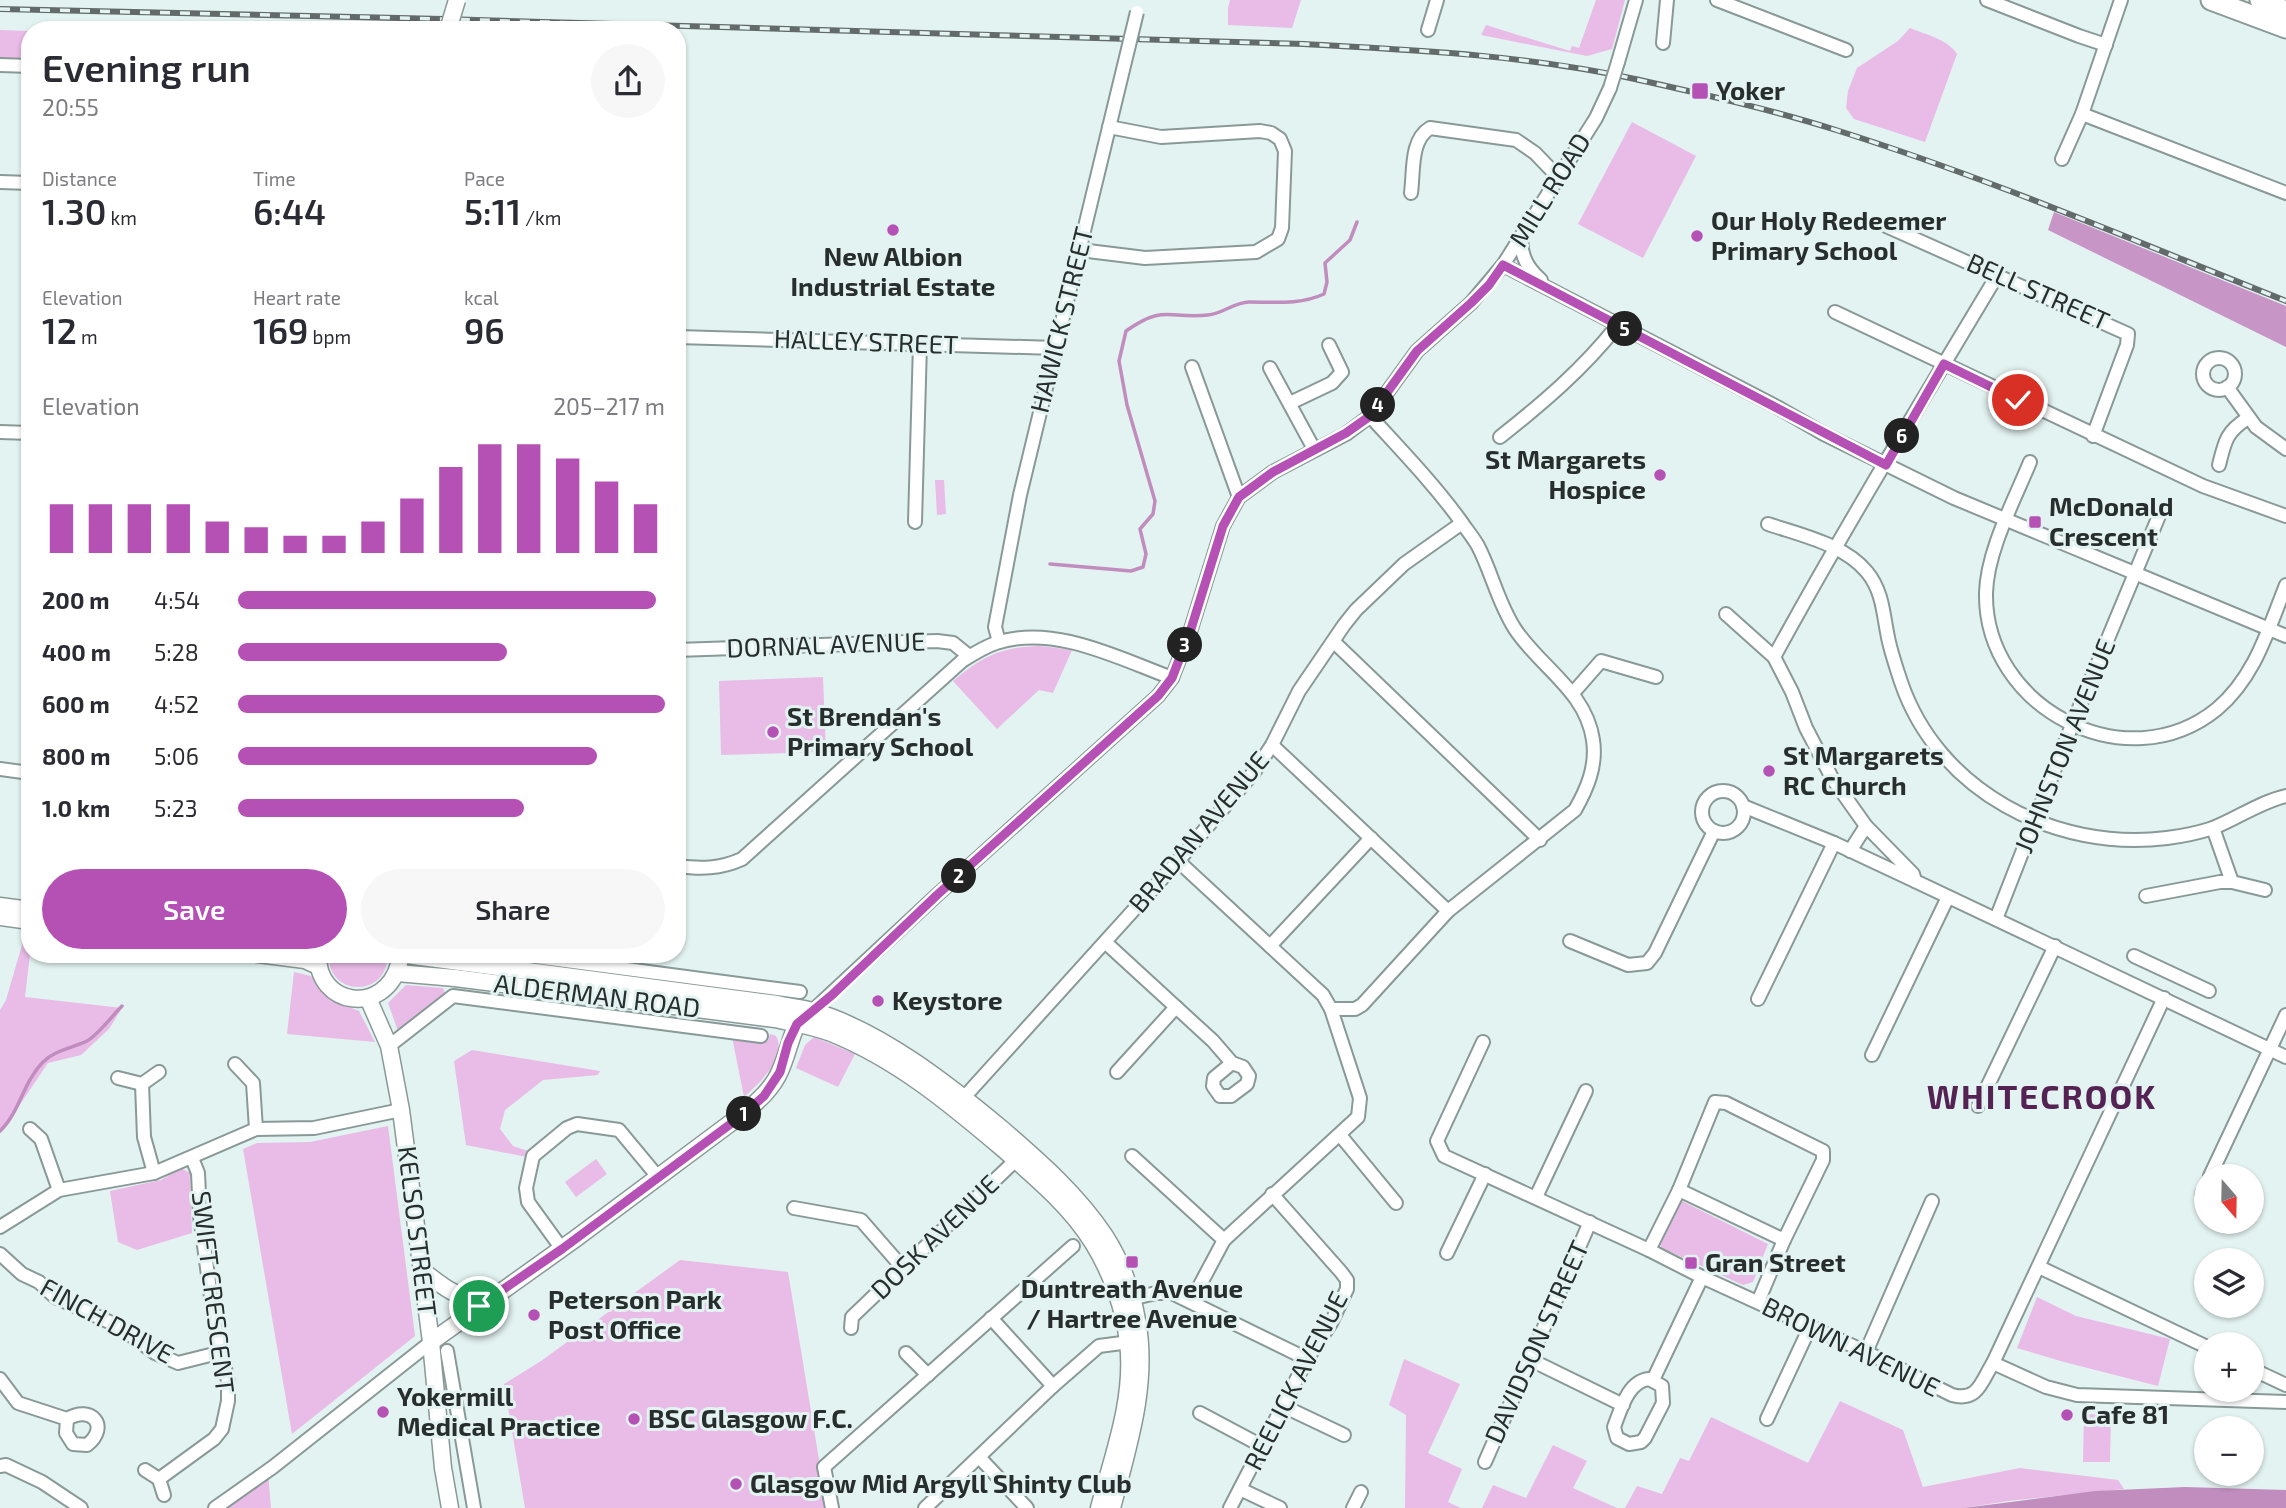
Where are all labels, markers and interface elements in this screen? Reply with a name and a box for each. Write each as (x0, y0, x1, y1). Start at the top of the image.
text: Evening run (42, 44, 251, 90)
button: share (591, 44, 665, 118)
place label: Yoker (1716, 74, 1785, 105)
marker: Yoker (1690, 81, 1710, 101)
text: 20:55 (42, 93, 99, 121)
street label: MILL ROAD (1502, 127, 1596, 252)
text: Distance (42, 167, 117, 190)
text: Time (253, 167, 296, 190)
text: Pace (464, 167, 505, 190)
text: 1.30 (42, 190, 106, 232)
text: 6:44 (253, 190, 326, 232)
text: 5:11 (464, 190, 521, 232)
place label: Our Holy Redeemer Primary School (1711, 204, 1946, 266)
text: km (106, 206, 137, 229)
text: /km (521, 206, 561, 229)
marker: New Albion Industrial Estate (885, 222, 901, 238)
street label: HAWICK STREET (1023, 224, 1099, 416)
marker: Our Holy Redeemer Primary School (1689, 228, 1705, 244)
place label: New Albion Industrial Estate (791, 240, 995, 301)
street label: BELL STREET (1963, 245, 2115, 336)
text: Elevation (42, 286, 123, 309)
text: Heart rate (253, 286, 341, 309)
text: kcal (464, 286, 499, 309)
text: 12 (42, 309, 77, 351)
text: 169 (253, 309, 308, 351)
text: 96 (464, 309, 505, 351)
pin: 5 (1608, 312, 1642, 346)
text: 5 (1619, 317, 1630, 340)
street label: HALLEY STREET (773, 322, 959, 359)
text: m (77, 325, 98, 348)
text: bpm (308, 325, 351, 348)
pin (1988, 370, 2048, 430)
icon: check (1999, 381, 2037, 419)
pin: 4 (1360, 388, 1396, 422)
text: Elevation (42, 392, 140, 420)
text: 205–217 m (553, 392, 665, 420)
text: 4 (1371, 393, 1384, 416)
pin: 6 (1884, 418, 1920, 453)
text: 6 (1896, 424, 1907, 447)
place label: St Margarets Hospice (1485, 443, 1646, 504)
marker: St Margarets Hospice (1652, 467, 1668, 483)
place label: McDonald Crescent (2049, 490, 2174, 551)
marker: McDonald Crescent (2027, 514, 2043, 530)
text: 200 m (42, 586, 110, 614)
text: 4:54 (154, 586, 200, 614)
street label: DORNAL AVENUE (726, 625, 926, 662)
pin: 3 (1168, 628, 1202, 662)
text: 3 (1179, 633, 1190, 656)
street label: JOHNSTON AVENUE (2007, 634, 2121, 857)
text: 400 m (42, 638, 111, 666)
text: 5:28 (154, 638, 199, 666)
text: 600 m (42, 690, 110, 718)
text: 4:52 (154, 690, 199, 718)
place label: St Brendan's Primary School (787, 700, 974, 762)
marker: St Brendan's Primary School (765, 724, 781, 740)
place label: St Margarets RC Church (1783, 739, 1944, 800)
text: 800 m (42, 742, 111, 770)
text: 5:06 (154, 742, 199, 770)
street label: BRADAN AVENUE (1121, 744, 1274, 918)
marker: St Margarets RC Church (1761, 763, 1777, 779)
text: 1.0 km (42, 794, 110, 822)
text: 5:23 (154, 794, 197, 822)
pin: 2 (942, 858, 976, 894)
text: 2 (953, 864, 964, 887)
button: Save (42, 869, 347, 949)
button: Share (361, 869, 665, 949)
street label: ALDERMAN ROAD (492, 966, 702, 1023)
place label: Keystore (892, 984, 1003, 1016)
marker: Keystore (870, 993, 886, 1009)
district label: WHITECROOK (1927, 1076, 2157, 1116)
pin: 1 (726, 1096, 762, 1132)
text: 1 (739, 1102, 748, 1125)
street label: KELSO STREET (393, 1144, 444, 1317)
north arrow (2194, 1164, 2264, 1234)
map controls (2194, 1164, 2264, 1486)
street label: DOSK AVENUE (864, 1167, 1004, 1305)
street label: SWIFT CRESCENT (187, 1189, 242, 1395)
street label: DAVIDSON STREET (1477, 1235, 1594, 1447)
place label: Gran Street (1705, 1246, 1846, 1277)
button: layers (2194, 1248, 2264, 1318)
marker: Duntreath Avenue / Hartree Avenue (1124, 1254, 1140, 1270)
marker: Gran Street (1683, 1255, 1699, 1271)
street label: FINCH DRIVE (36, 1270, 180, 1369)
place label: Duntreath Avenue / Hartree Avenue (1021, 1272, 1243, 1333)
pin (449, 1276, 509, 1336)
place label: Peterson Park Post Office (548, 1283, 722, 1344)
street label: REELICK AVENUE (1236, 1286, 1353, 1475)
icon: arrive (460, 1287, 498, 1325)
street label: BROWN AVENUE (1758, 1289, 1945, 1402)
marker: Peterson Park Post Office (526, 1307, 542, 1323)
button: + (2194, 1332, 2264, 1402)
place label: Yokermill Medical Practice (397, 1380, 601, 1441)
place label: Cafe 81 (2081, 1398, 2169, 1429)
place label: BSC Glasgow F.C. (648, 1402, 853, 1433)
marker: Yokermill Medical Practice (375, 1404, 391, 1420)
marker: Cafe 81 (2059, 1407, 2075, 1423)
marker: BSC Glasgow F.C. (626, 1411, 642, 1427)
button: − (2194, 1416, 2264, 1486)
place label: Glasgow Mid Argyll Shinty Club (750, 1467, 1132, 1499)
marker: Glasgow Mid Argyll Shinty Club (728, 1476, 744, 1492)

